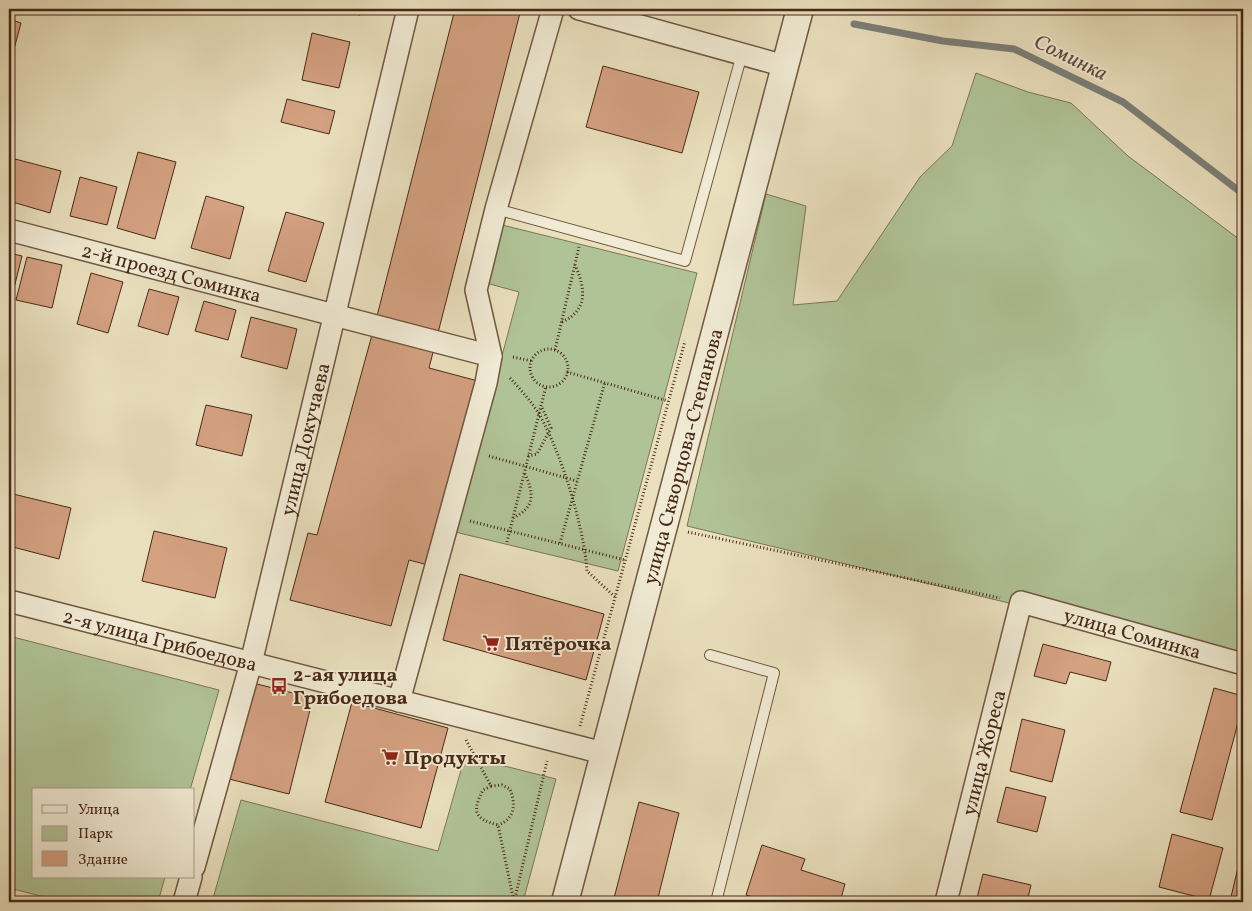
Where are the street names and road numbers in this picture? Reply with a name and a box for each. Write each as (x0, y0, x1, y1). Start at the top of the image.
street label: 2-й проезд Соминка (78, 238, 264, 311)
street label: улица Скворцова-Степанова (637, 325, 731, 588)
street label: улица Докучаева (275, 360, 339, 519)
street label: 2-я улица Грибоедова (59, 603, 260, 680)
street label: улица Соминка (1060, 603, 1204, 668)
street label: улица Жореса (956, 687, 1015, 819)

